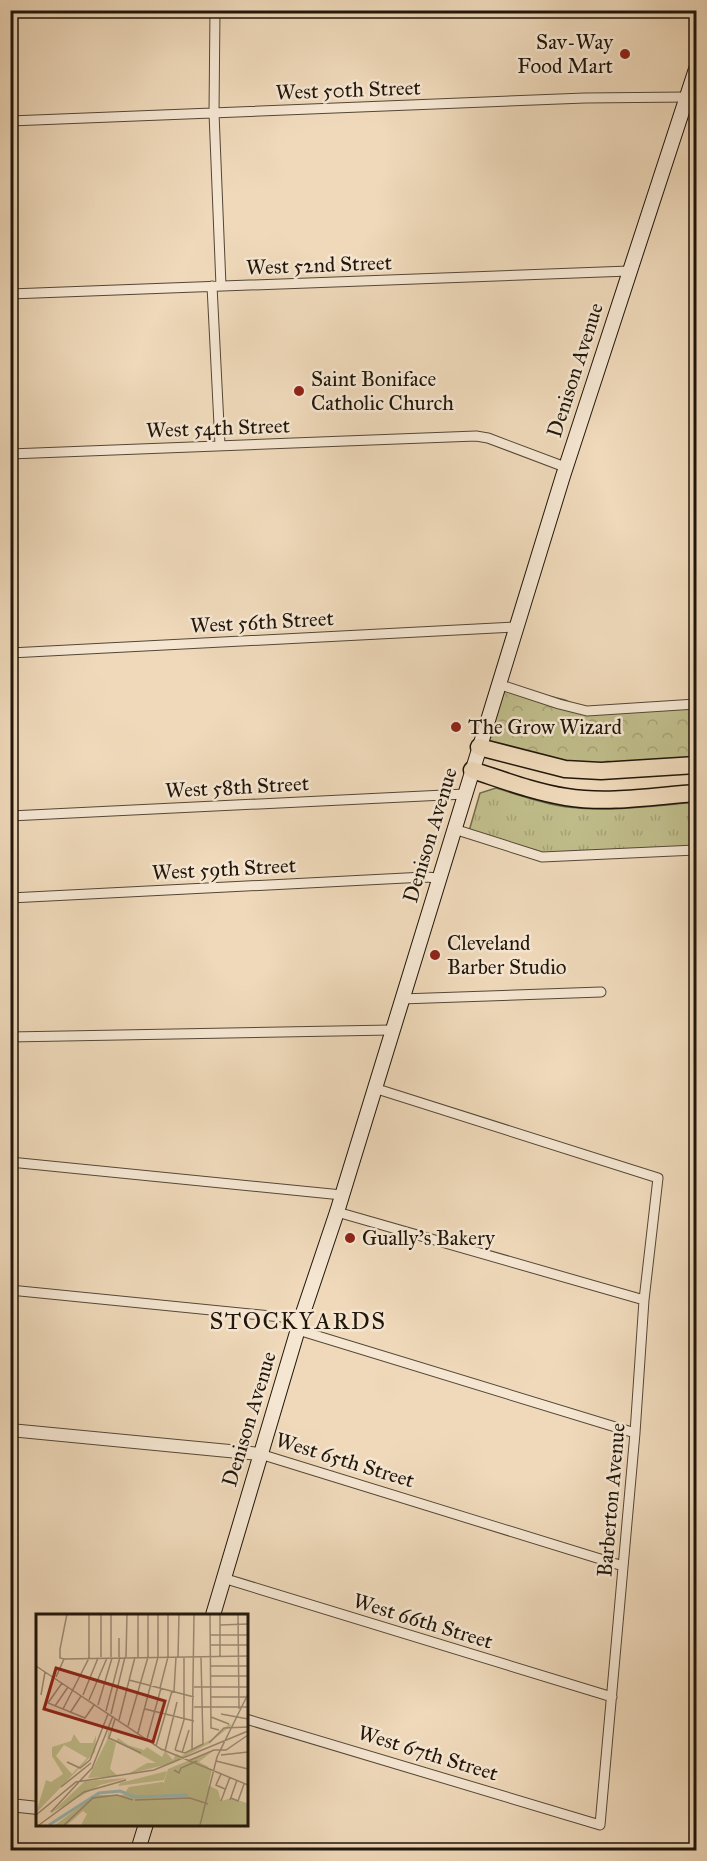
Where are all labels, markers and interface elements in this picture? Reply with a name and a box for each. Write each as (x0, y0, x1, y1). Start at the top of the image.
place label: Sav-Way Food Mart (517, 29, 614, 79)
marker: Sav-Way Food Mart (618, 47, 632, 61)
street label: West 50th Street (275, 74, 422, 106)
street label: West 52nd Street (246, 249, 393, 281)
street label: Denison Avenue (541, 299, 609, 440)
place label: Saint Boniface Catholic Church (311, 366, 454, 416)
marker: Saint Boniface Catholic Church (292, 384, 306, 398)
street label: West 54th Street (146, 412, 291, 444)
street label: West 56th Street (190, 605, 335, 639)
place label: The Grow Wizard (468, 714, 622, 740)
marker: The Grow Wizard (449, 720, 463, 734)
street label: Denison Avenue (397, 764, 463, 906)
street label: West 58th Street (164, 770, 310, 804)
street label: West 59th Street (151, 852, 297, 886)
place label: Cleveland Barber Studio (447, 930, 567, 980)
marker: Cleveland Barber Studio (428, 948, 442, 962)
place label: Gually's Bakery (362, 1225, 496, 1251)
marker: Gually's Bakery (343, 1231, 357, 1245)
district label: STOCKYARDS (209, 1306, 387, 1336)
street label: Denison Avenue (216, 1348, 282, 1490)
street label: Barberton Avenue (591, 1422, 631, 1578)
street label: West 65th Street (272, 1427, 418, 1494)
street label: West 66th Street (350, 1587, 497, 1655)
inset map (36, 1614, 248, 1825)
street label: West 67th Street (355, 1719, 502, 1787)

